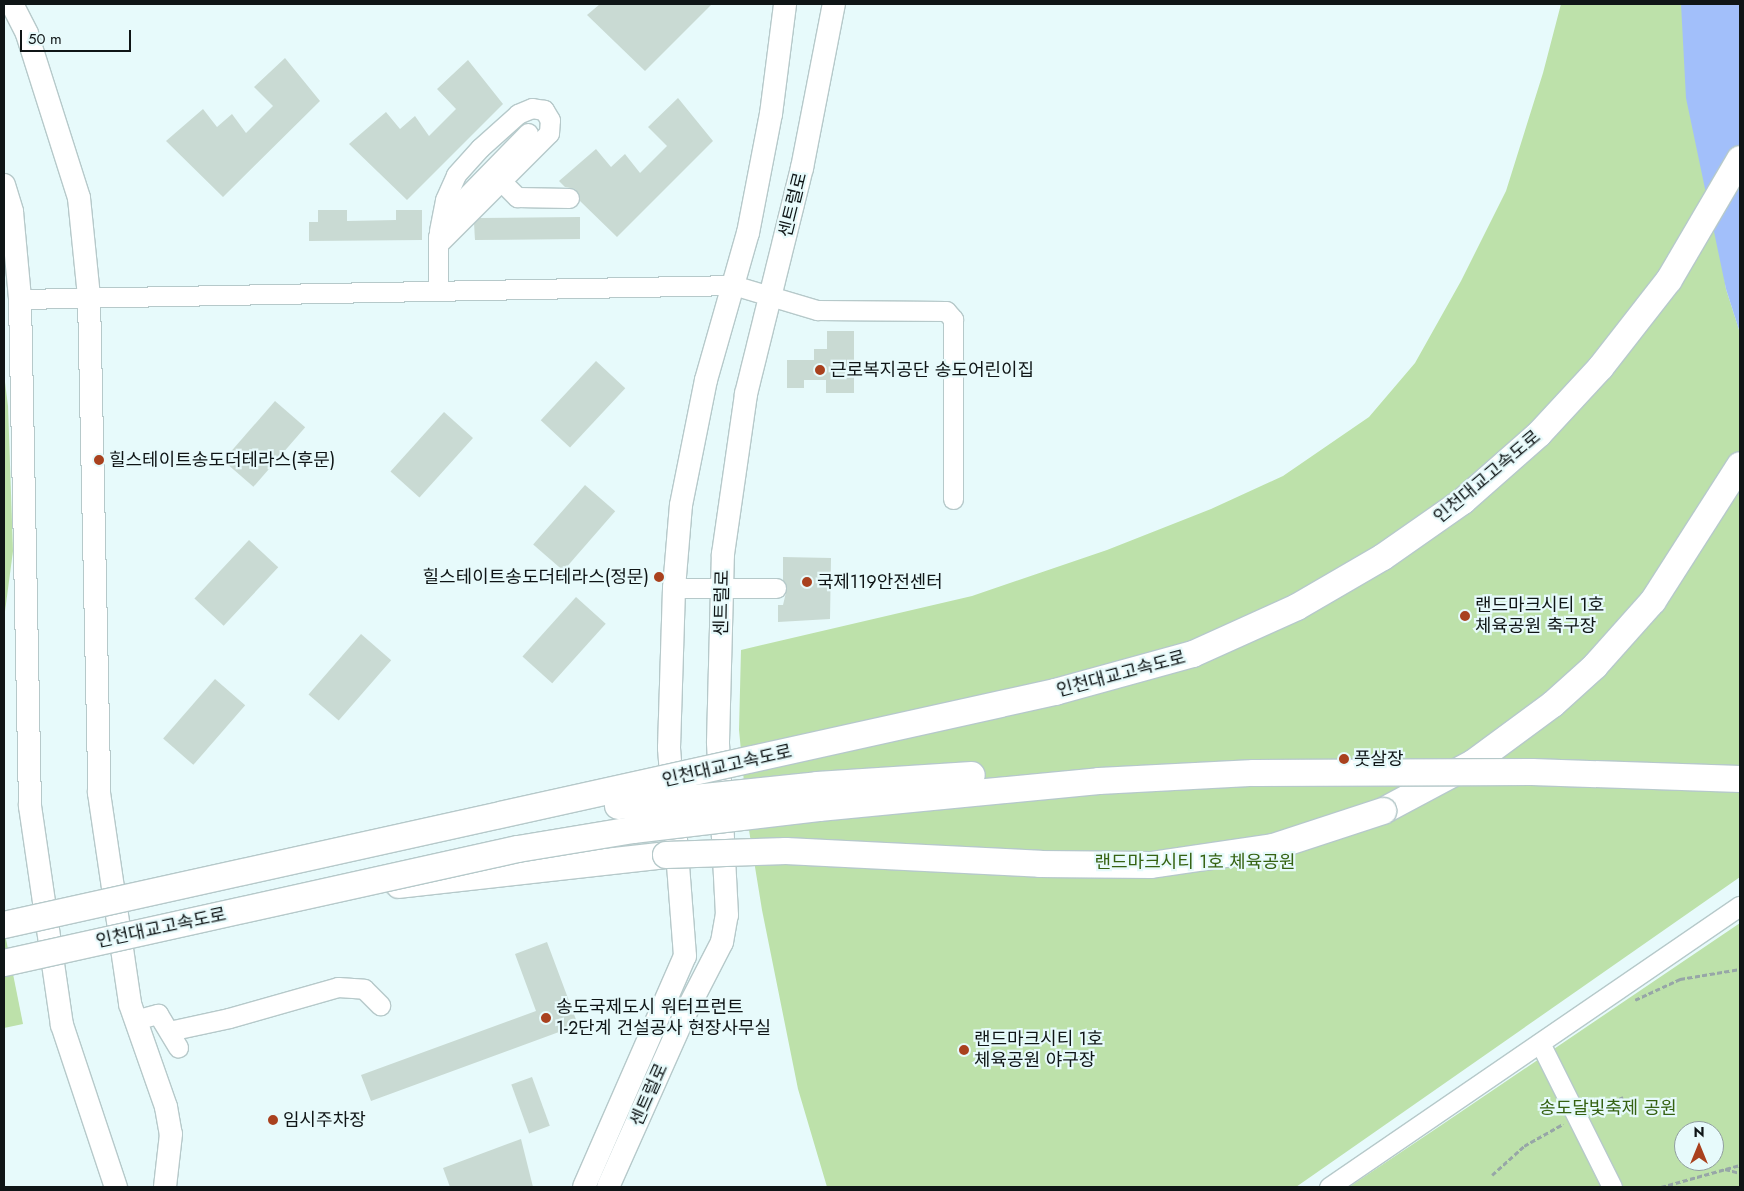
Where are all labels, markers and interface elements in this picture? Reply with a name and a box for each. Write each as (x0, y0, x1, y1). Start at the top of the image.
scale bar (22, 20, 134, 52)
text: 50 m (28, 28, 62, 50)
street label: 센트럴로 (775, 170, 811, 240)
place label: 근로복지공단 송도어린이집 (830, 359, 1034, 381)
marker: 근로복지공단 송도어린이집 (814, 364, 826, 376)
street label: 인천대교고속도로 (1429, 426, 1545, 528)
place label: 힐스테이트송도더테라스(후문) (109, 449, 335, 471)
marker: 힐스테이트송도더테라스(후문) (93, 454, 105, 466)
place label: 힐스테이트송도더테라스(정문) (423, 566, 649, 588)
street label: 센트럴로 (711, 570, 733, 636)
marker: 힐스테이트송도더테라스(정문) (653, 571, 665, 583)
place label: 국제119안전센터 (817, 571, 943, 593)
marker: 국제119안전센터 (801, 576, 813, 588)
place label: 랜드마크시티 1호 체육공원 축구장 (1475, 595, 1604, 638)
marker: 랜드마크시티 1호 체육공원 축구장 (1459, 610, 1471, 622)
street label: 인천대교고속도로 (1054, 646, 1188, 702)
street label: 인천대교고속도로 (660, 741, 794, 791)
place label: 풋살장 (1354, 748, 1404, 770)
marker: 풋살장 (1338, 753, 1350, 765)
park label: 랜드마크시티 1호 체육공원 (1094, 851, 1296, 873)
street label: 인천대교고속도로 (94, 904, 228, 952)
place label: 송도국제도시 워터프런트 1-2단계 건설공사 현장사무실 (556, 997, 771, 1040)
marker: 송도국제도시 워터프런트 1-2단계 건설공사 현장사무실 (540, 1012, 552, 1024)
place label: 랜드마크시티 1호 체육공원 야구장 (974, 1029, 1103, 1072)
marker: 랜드마크시티 1호 체육공원 야구장 (958, 1044, 970, 1056)
street label: 센트럴로 (626, 1060, 672, 1130)
park label: 송도달빛축제 공원 (1539, 1097, 1677, 1119)
place label: 임시주차장 (283, 1109, 366, 1131)
marker: 임시주차장 (267, 1114, 279, 1126)
north arrow (1674, 1121, 1724, 1171)
text: N (1693, 1122, 1705, 1142)

